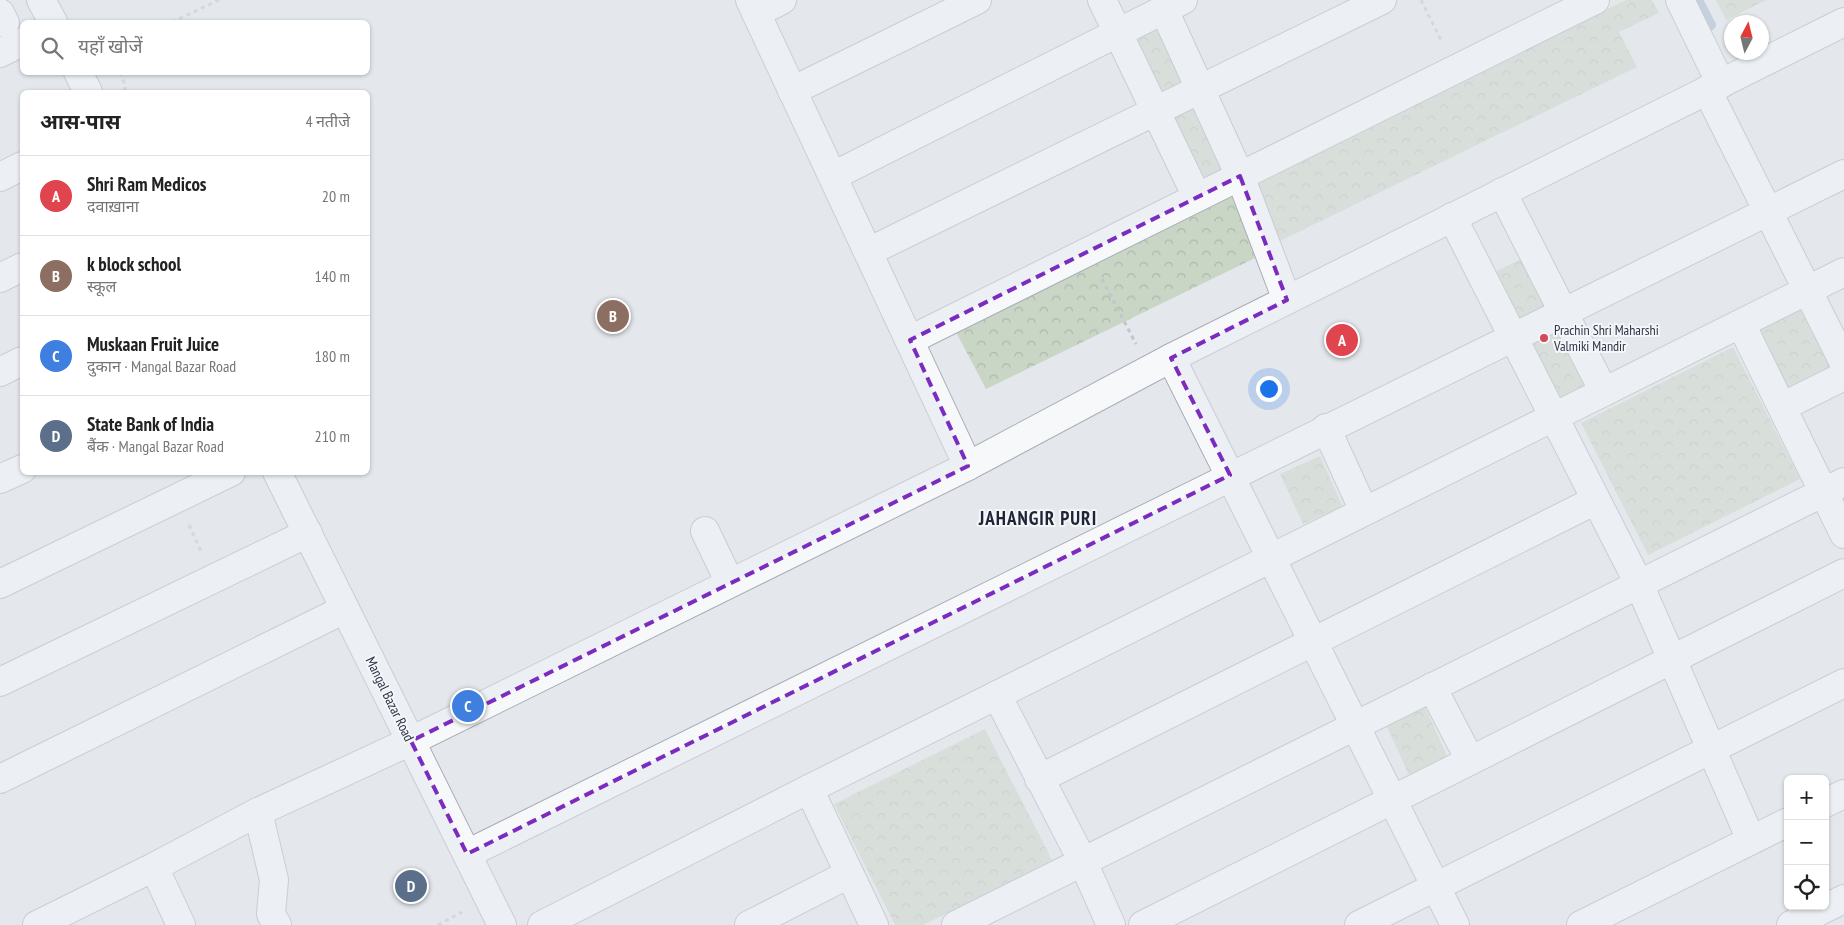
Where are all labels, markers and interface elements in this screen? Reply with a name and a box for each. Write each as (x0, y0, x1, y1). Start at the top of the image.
north arrow (1724, 15, 1769, 60)
search box (20, 20, 370, 75)
icon: search (38, 34, 66, 62)
text: यहाँ खोजें (78, 34, 143, 58)
text: आस-पास (40, 108, 120, 135)
text: 4 नतीजे (305, 111, 350, 131)
text: Shri Ram Medicos (87, 172, 207, 196)
text: A (52, 186, 60, 206)
text: 20 m (322, 186, 350, 206)
text: दवाख़ाना (87, 196, 139, 216)
text: k block school (87, 252, 181, 276)
text: B (52, 266, 60, 286)
text: 140 m (315, 266, 350, 286)
text: स्कूल (87, 276, 116, 296)
pin: B (597, 297, 629, 335)
pin: A (1326, 321, 1358, 359)
place label: Prachin Shri Maharshi Valmiki Mandir (1553, 321, 1659, 355)
text: Muskaan Fruit Juice (87, 332, 219, 356)
marker: Prachin Shri Maharshi Valmiki Mandir (1538, 332, 1550, 344)
text: C (52, 346, 60, 366)
text: 180 m (315, 346, 350, 366)
text: दुकान · Mangal Bazar Road (87, 356, 236, 376)
your location (1256, 376, 1282, 402)
text: State Bank of India (87, 412, 214, 436)
text: D (52, 426, 60, 446)
text: 210 m (315, 426, 350, 446)
text: बैंक · Mangal Bazar Road (87, 436, 224, 456)
district label: JAHANGIR PURI (978, 506, 1097, 530)
street label: Mangal Bazar Road (362, 654, 418, 744)
pin: C (452, 687, 484, 725)
map controls (1784, 775, 1829, 910)
button: + (1784, 775, 1829, 820)
button: − (1784, 820, 1829, 865)
button: locate (1784, 865, 1829, 910)
pin: D (395, 867, 427, 905)

